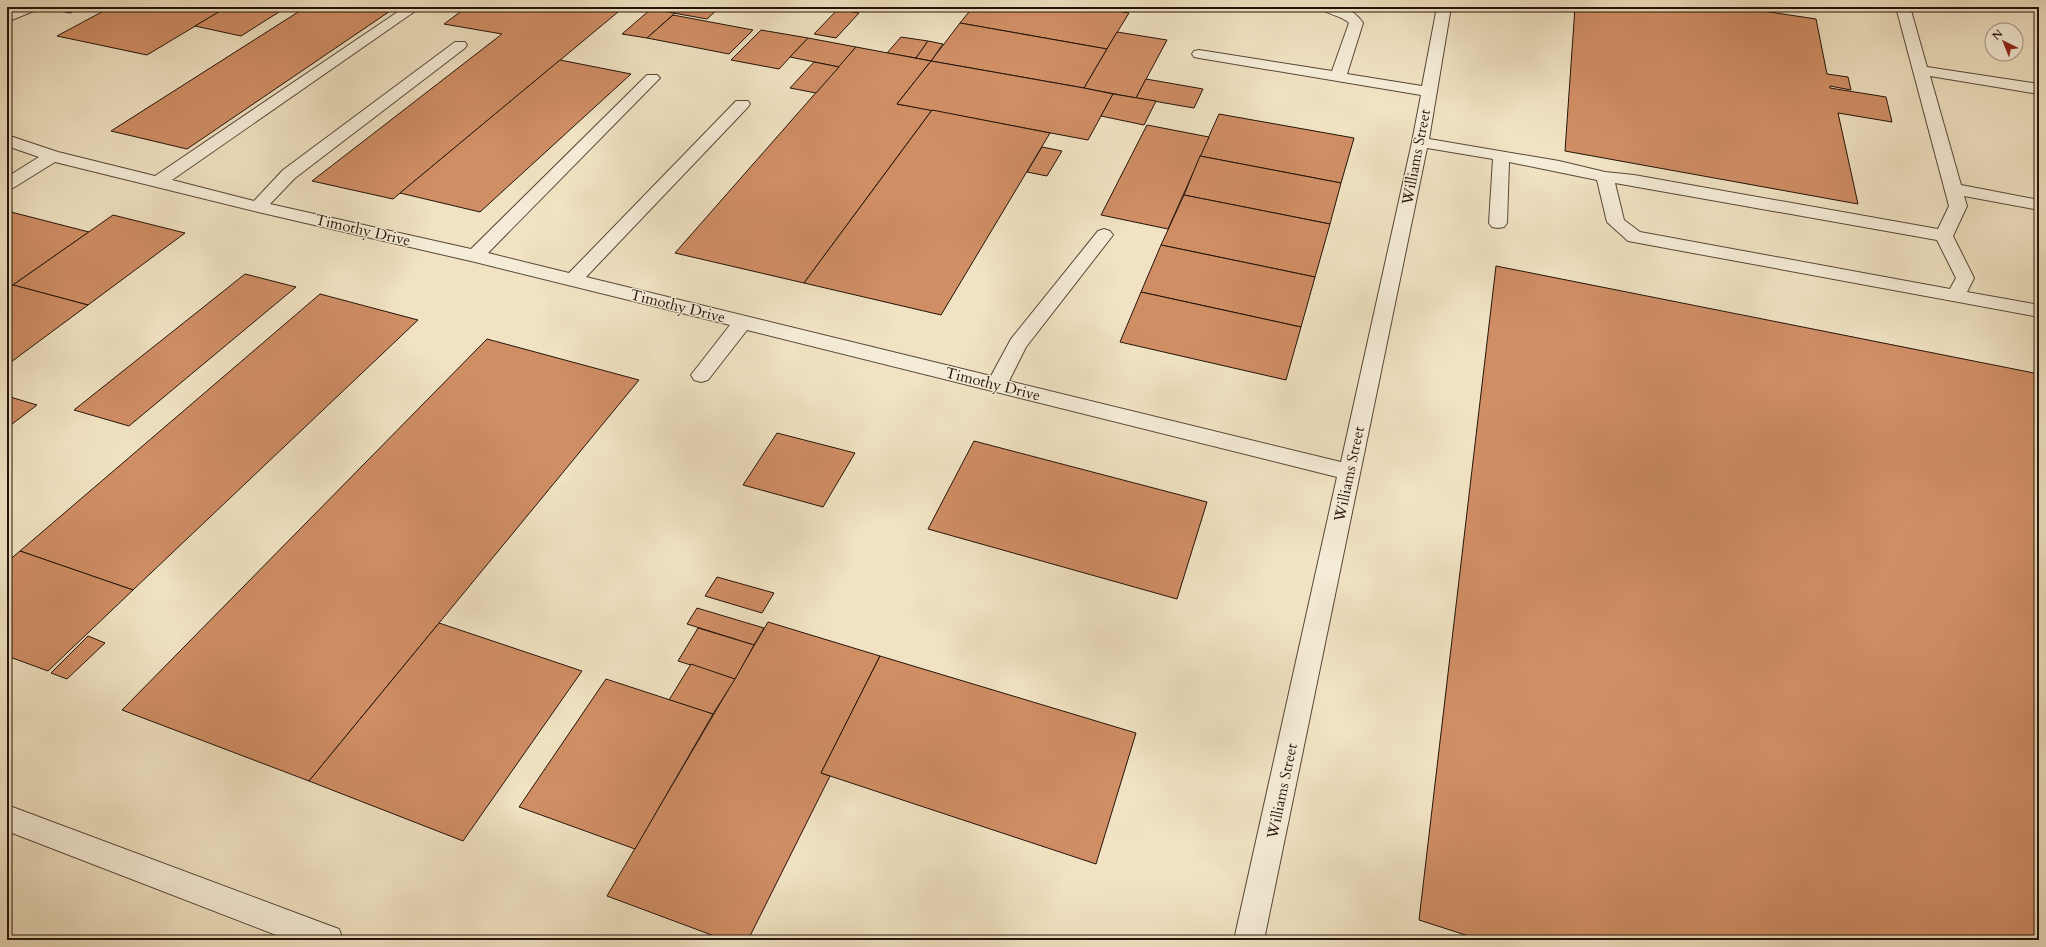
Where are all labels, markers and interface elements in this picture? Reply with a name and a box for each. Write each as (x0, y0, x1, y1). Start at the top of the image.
north arrow (1984, 22, 2024, 62)
text: N (1989, 26, 2006, 44)
street label: Williams Street (1397, 107, 1435, 207)
street label: Timothy Drive (313, 209, 413, 251)
street label: Timothy Drive (628, 285, 728, 328)
street label: Timothy Drive (943, 363, 1043, 406)
street label: Williams Street (1329, 424, 1369, 524)
street label: Williams Street (1262, 741, 1302, 841)

